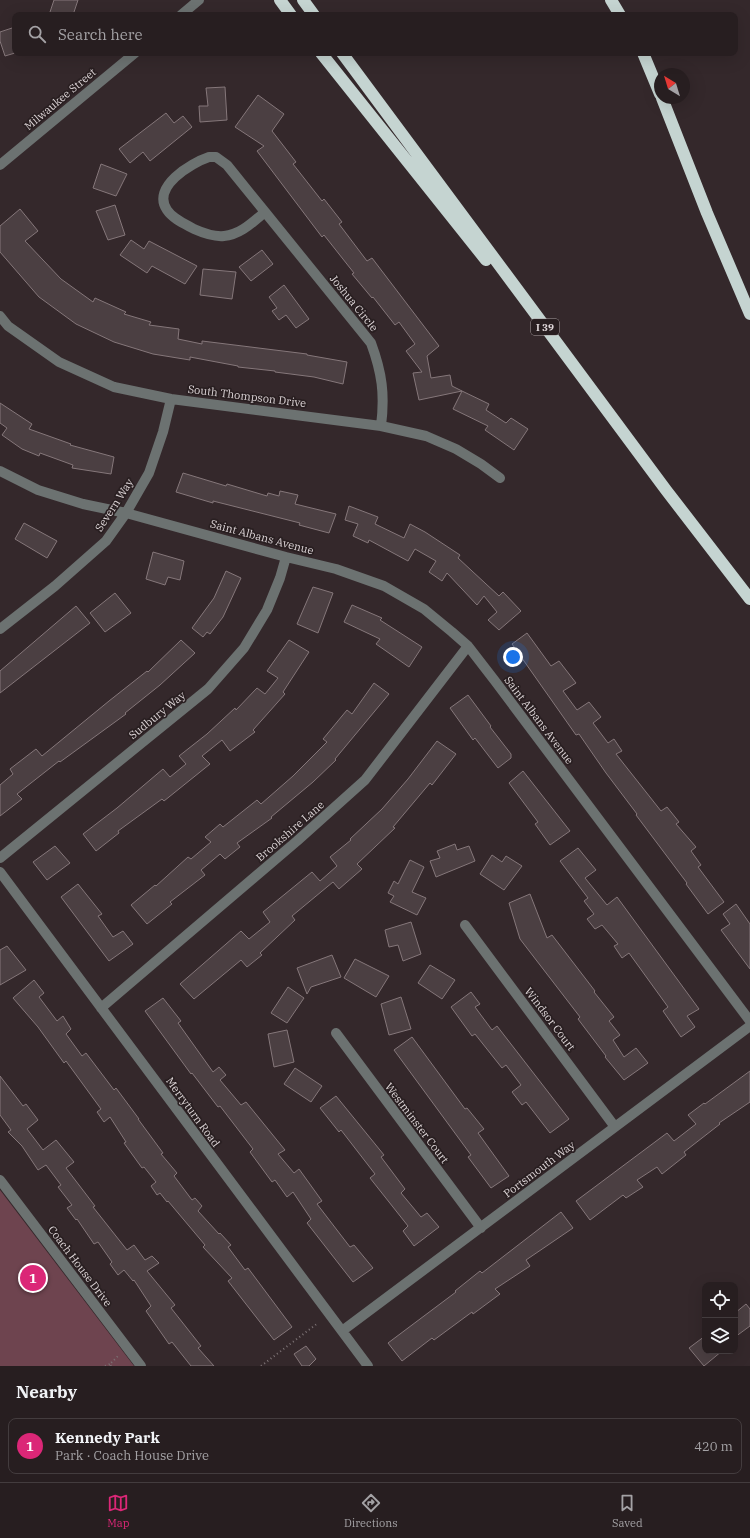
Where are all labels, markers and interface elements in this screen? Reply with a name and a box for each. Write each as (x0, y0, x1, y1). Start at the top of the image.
search box (12, 12, 738, 56)
icon: search (26, 23, 48, 45)
text: Search here (58, 25, 143, 44)
street label: Milwaukee Street (21, 65, 99, 133)
north arrow (654, 68, 690, 104)
street label: Joshua Circle (327, 272, 381, 334)
road number: I 39 (531, 319, 559, 335)
street label: South Thompson Drive (187, 382, 307, 410)
street label: Severn Way (92, 476, 136, 534)
street label: Saint Albans Avenue (209, 516, 315, 558)
your location (503, 647, 523, 667)
street label: Saint Albans Avenue (501, 673, 577, 767)
street label: Sudbury Way (126, 688, 188, 742)
street label: Brookshire Lane (253, 798, 327, 864)
street label: Windsor Court (522, 985, 578, 1053)
street label: Merryturn Road (163, 1074, 223, 1150)
street label: Westminster Court (382, 1080, 452, 1166)
street label: Portsmouth Way (501, 1138, 578, 1200)
street label: Coach House Drive (45, 1223, 115, 1309)
pin: 1 (20, 1263, 46, 1293)
map controls (702, 1282, 738, 1354)
button: locate (702, 1282, 738, 1318)
button: layers (702, 1318, 738, 1354)
text: Nearby (16, 1381, 77, 1403)
text: Kennedy Park (55, 1428, 160, 1447)
text: 1 (26, 1438, 34, 1455)
text: 420 m (694, 1438, 733, 1455)
text: Park · Coach House Drive (55, 1447, 209, 1464)
tab: Map (107, 1492, 130, 1530)
tab: Directions (344, 1492, 398, 1530)
tab: Saved (612, 1492, 643, 1530)

